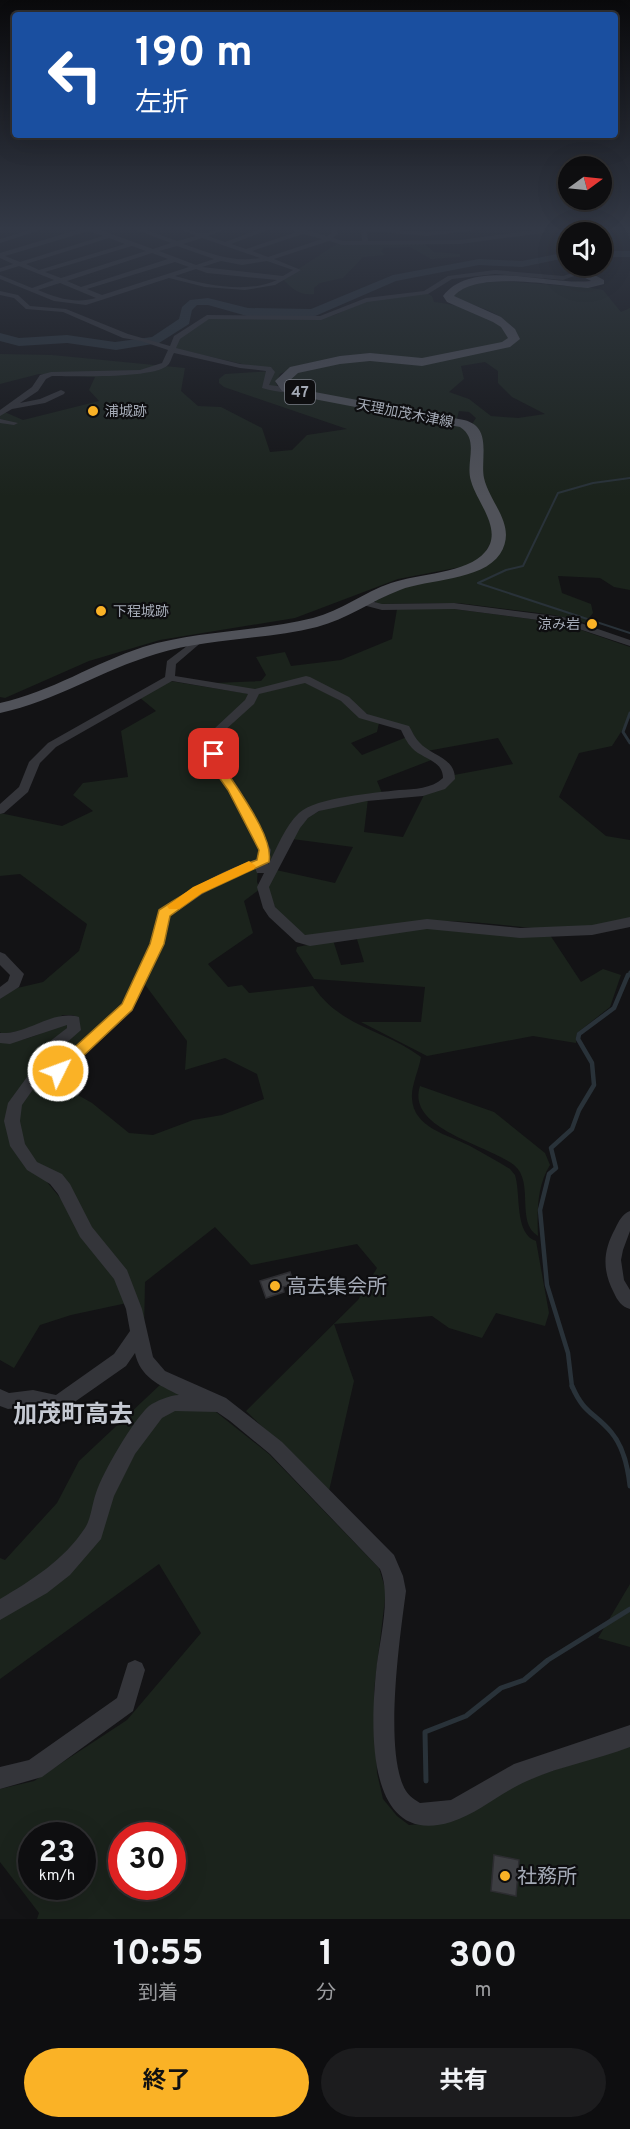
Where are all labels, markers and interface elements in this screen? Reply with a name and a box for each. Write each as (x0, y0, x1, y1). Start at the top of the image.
text: 190 m (135, 28, 253, 81)
icon: left (36, 36, 114, 114)
text: 左折 (135, 87, 189, 121)
north arrow (558, 156, 612, 210)
map controls (558, 156, 612, 276)
button: sound (558, 222, 612, 276)
road number: 47 (285, 380, 315, 404)
street label: 天理加茂木津線 (355, 397, 454, 432)
marker: 浦城跡 (86, 404, 100, 418)
place label: 浦城跡 (105, 404, 147, 421)
marker: 下程城跡 (94, 604, 108, 618)
place label: 下程城跡 (113, 604, 169, 621)
place label: 涼み岩 (538, 617, 580, 634)
marker: 涼み岩 (585, 617, 599, 631)
pin (188, 728, 239, 779)
icon: arrive (197, 737, 230, 770)
position arrow (26, 1039, 90, 1103)
place label: 高去集会所 (287, 1275, 387, 1301)
marker: 高去集会所 (268, 1279, 282, 1293)
district label: 加茂町高去 (13, 1401, 133, 1431)
speed limit sign: 30 (108, 1822, 186, 1900)
text: 23 (39, 1835, 75, 1872)
place label: 社務所 (517, 1865, 577, 1891)
text: km/h (39, 1867, 75, 1886)
marker: 社務所 (498, 1869, 512, 1883)
text: 10:55 (113, 1932, 203, 1978)
text: 1 (319, 1932, 333, 1978)
text: 300 (449, 1934, 517, 1980)
text: m (475, 1978, 492, 2004)
text: 到着 (138, 1981, 178, 2007)
text: 分 (316, 1981, 336, 2007)
button: 終了 (24, 2048, 309, 2117)
button: 共有 (321, 2048, 606, 2117)

